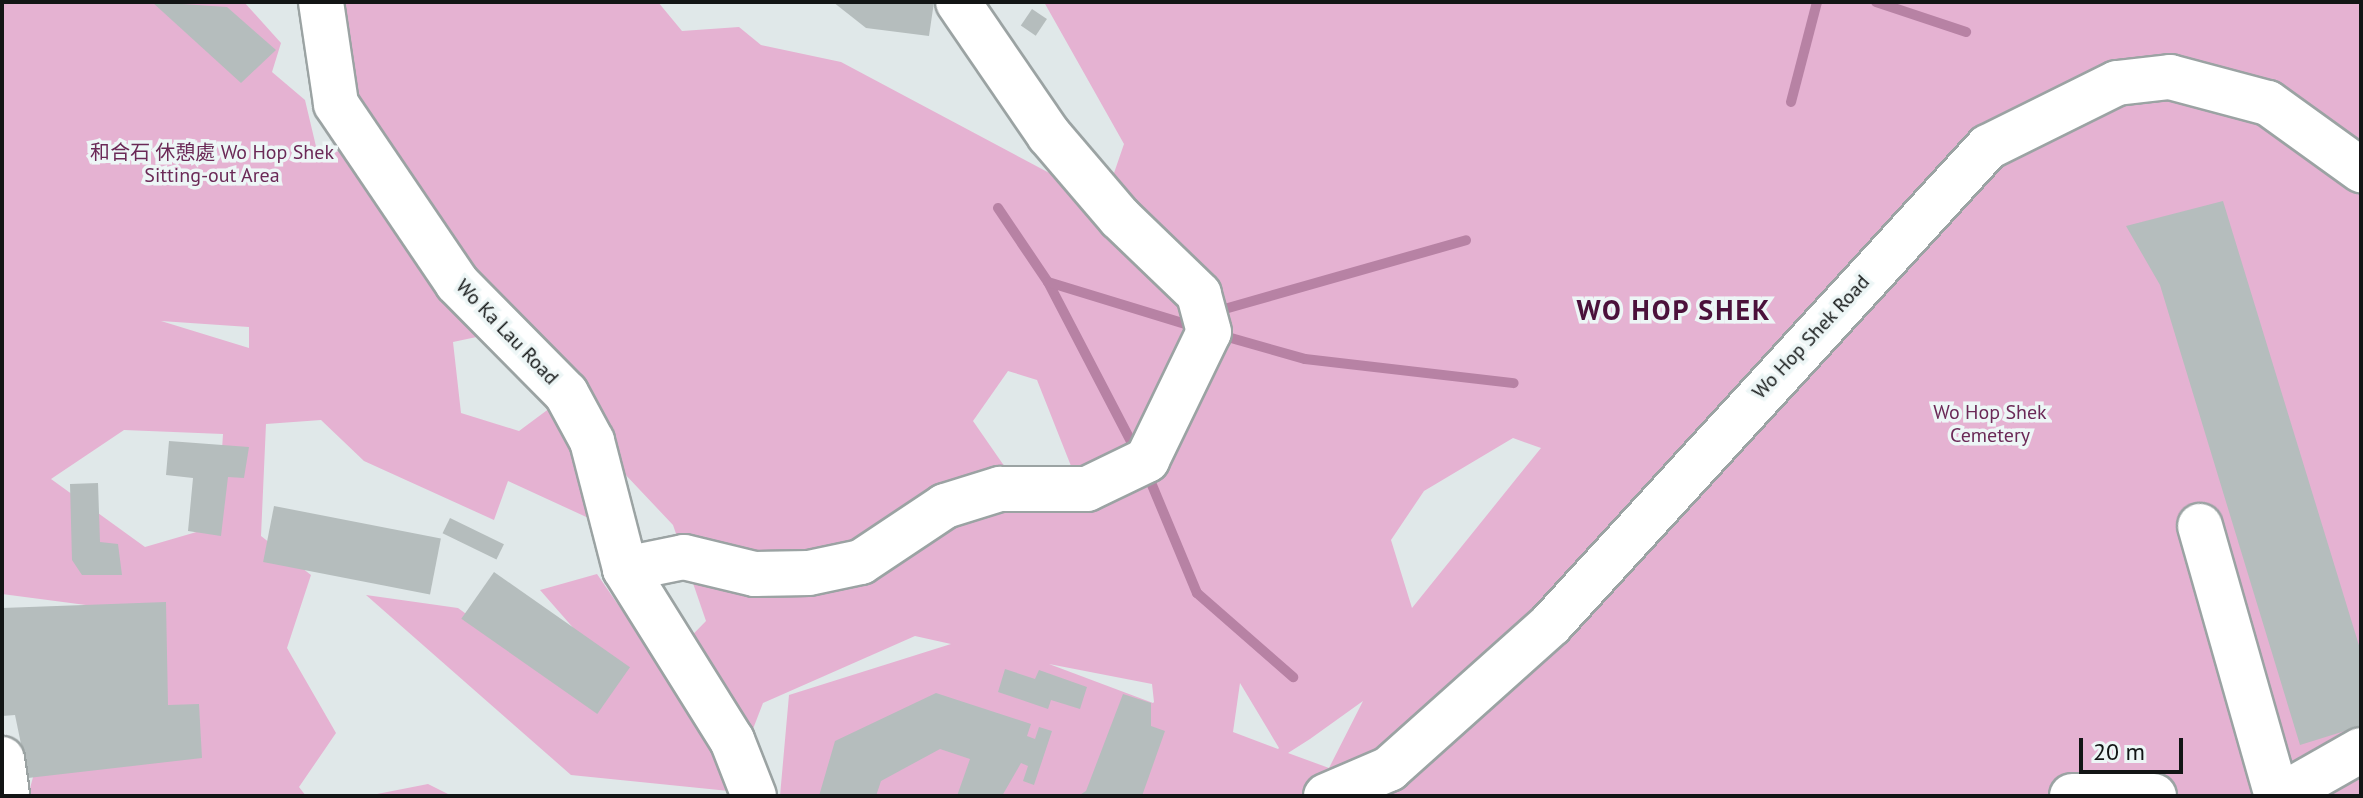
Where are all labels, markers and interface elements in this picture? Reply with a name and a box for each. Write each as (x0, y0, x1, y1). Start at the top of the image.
park label: 和合石 休憩處 Wo Hop Shek Sitting-out Area (90, 141, 334, 188)
street label: Wo Hop Shek Road (1747, 270, 1875, 404)
street label: Wo Ka Lau Road (451, 274, 563, 390)
district label: WO HOP SHEK (1576, 293, 1772, 327)
park label: Wo Hop Shek Cemetery (1933, 401, 2047, 448)
scale bar (2083, 722, 2187, 772)
text: 20 m (2093, 736, 2145, 767)

